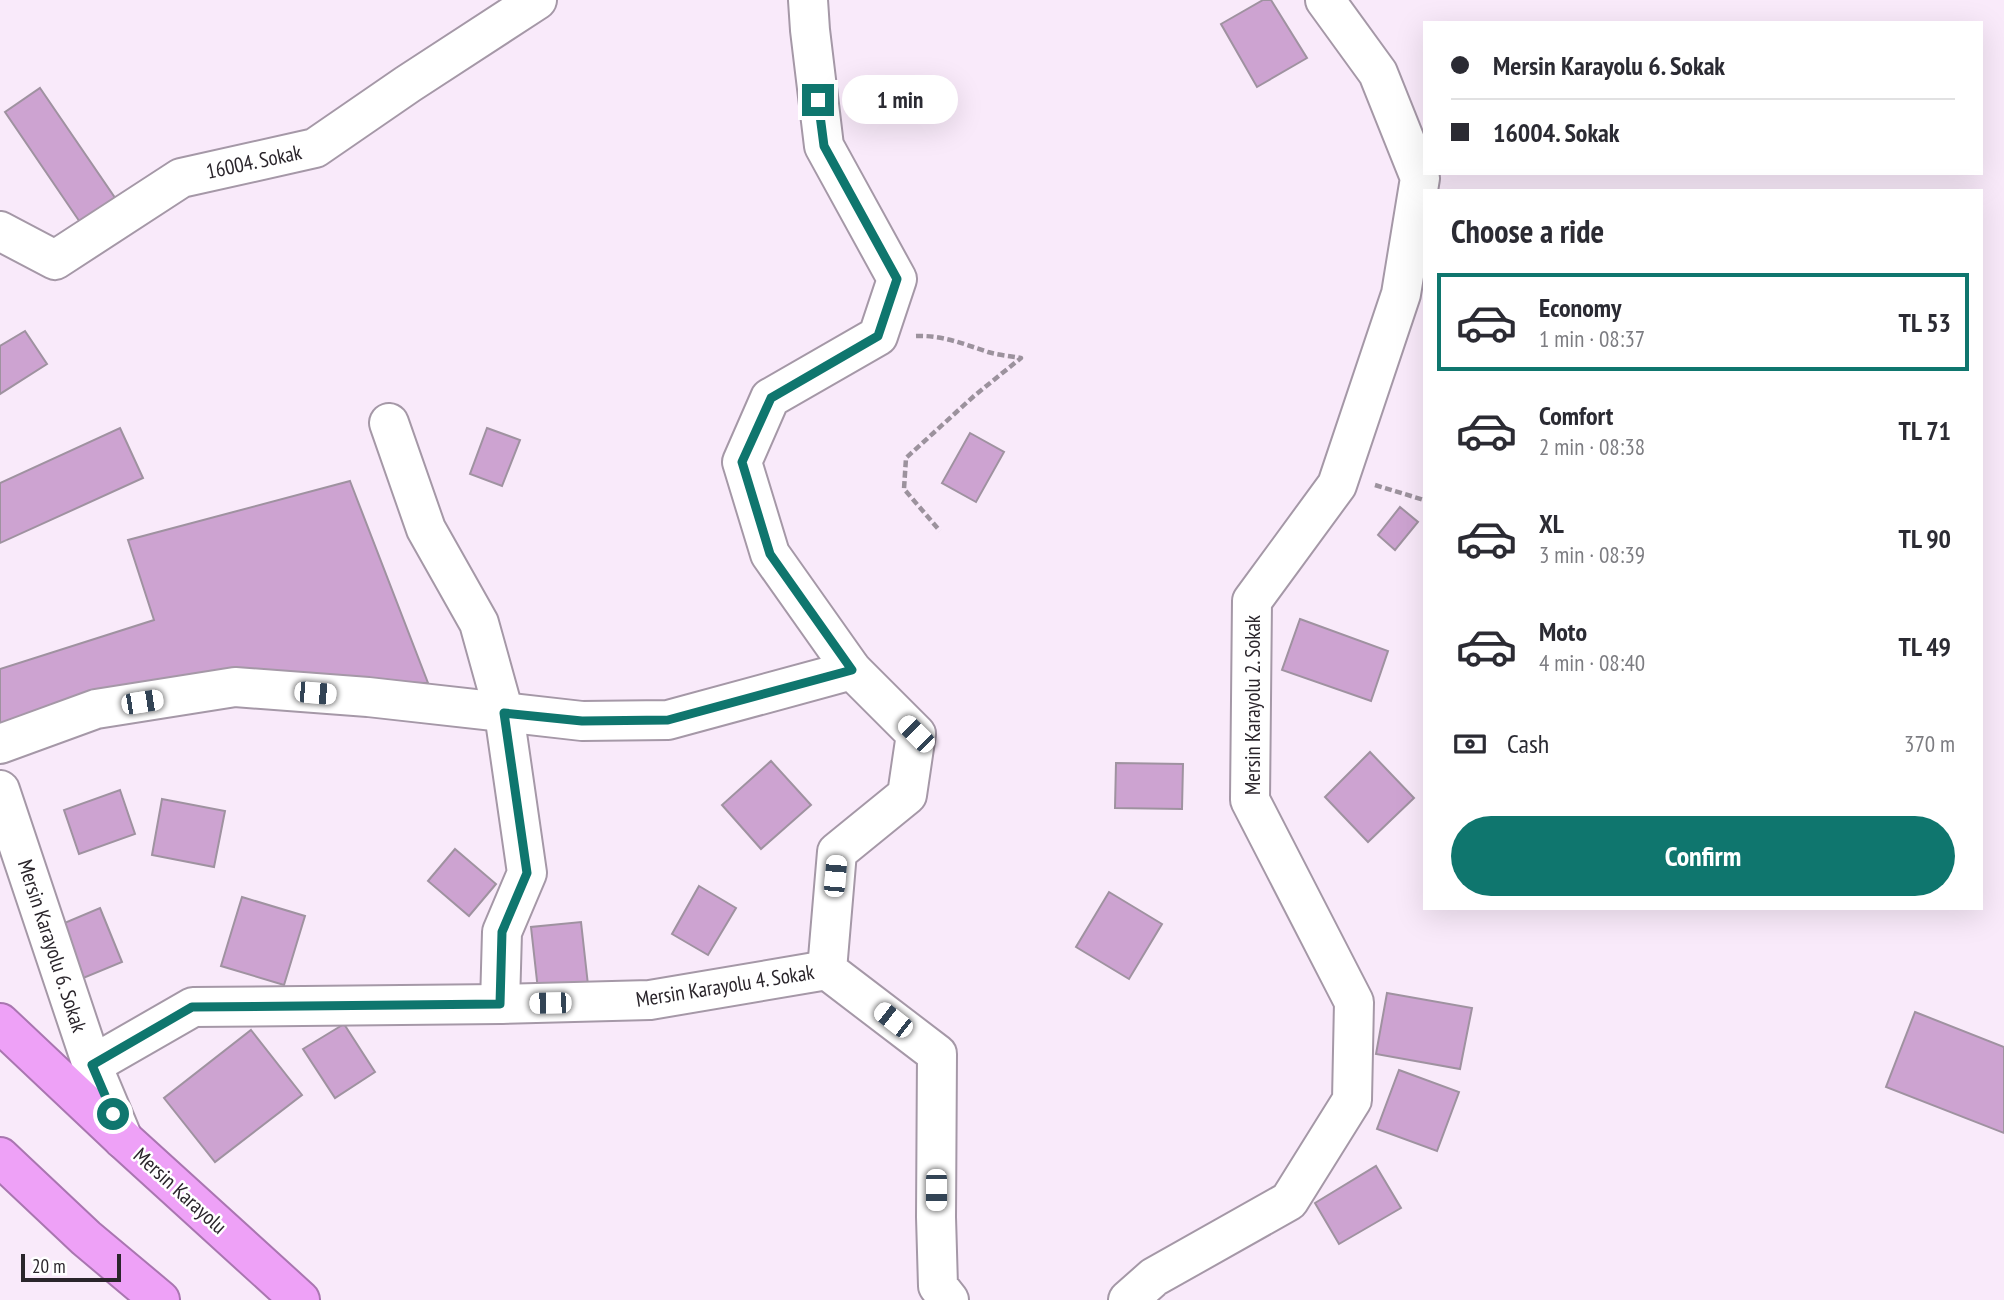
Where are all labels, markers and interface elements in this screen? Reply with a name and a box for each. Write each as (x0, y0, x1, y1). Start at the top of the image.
text: Mersin Karayolu 6. Sokak (1493, 49, 1725, 82)
callout: 1 min (842, 76, 958, 124)
route end (802, 84, 834, 116)
text: 1 min (877, 85, 923, 114)
text: 16004. Sokak (1493, 116, 1620, 149)
street label: 16004. Sokak (204, 138, 304, 185)
text: Choose a ride (1451, 210, 1604, 252)
icon: car (1455, 291, 1518, 354)
text: Economy (1539, 291, 1621, 324)
text: TL 53 (1899, 306, 1951, 339)
text: 1 min · 08:37 (1539, 324, 1645, 353)
icon: car (1455, 399, 1518, 462)
text: Comfort (1539, 399, 1613, 432)
text: TL 71 (1899, 414, 1951, 447)
text: 2 min · 08:38 (1539, 432, 1645, 461)
icon: car (1455, 507, 1518, 570)
text: XL (1539, 507, 1564, 540)
text: TL 90 (1899, 522, 1951, 555)
text: 3 min · 08:39 (1539, 540, 1645, 569)
street label: Mersin Karayolu 2. Sokak (1239, 615, 1266, 795)
icon: car (1455, 615, 1518, 678)
text: Moto (1539, 615, 1587, 648)
text: TL 49 (1899, 630, 1951, 663)
text: 4 min · 08:40 (1539, 648, 1645, 677)
car (294, 681, 337, 705)
car (120, 688, 165, 716)
car (894, 712, 939, 756)
icon: cash (1451, 725, 1489, 763)
text: Cash (1507, 727, 1549, 760)
text: 370 m (1904, 729, 1955, 758)
button: Confirm (1451, 816, 1955, 896)
car (823, 854, 848, 898)
street label: Mersin Karayolu 6. Sokak (12, 856, 93, 1036)
street label: Mersin Karayolu 4. Sokak (634, 958, 816, 1013)
car (529, 992, 572, 1014)
car (870, 999, 917, 1041)
route start (97, 1098, 129, 1130)
street label: Mersin Karayolu (128, 1142, 233, 1240)
car (926, 1169, 947, 1211)
scale bar (21, 1251, 121, 1283)
text: 20 m (32, 1254, 66, 1278)

